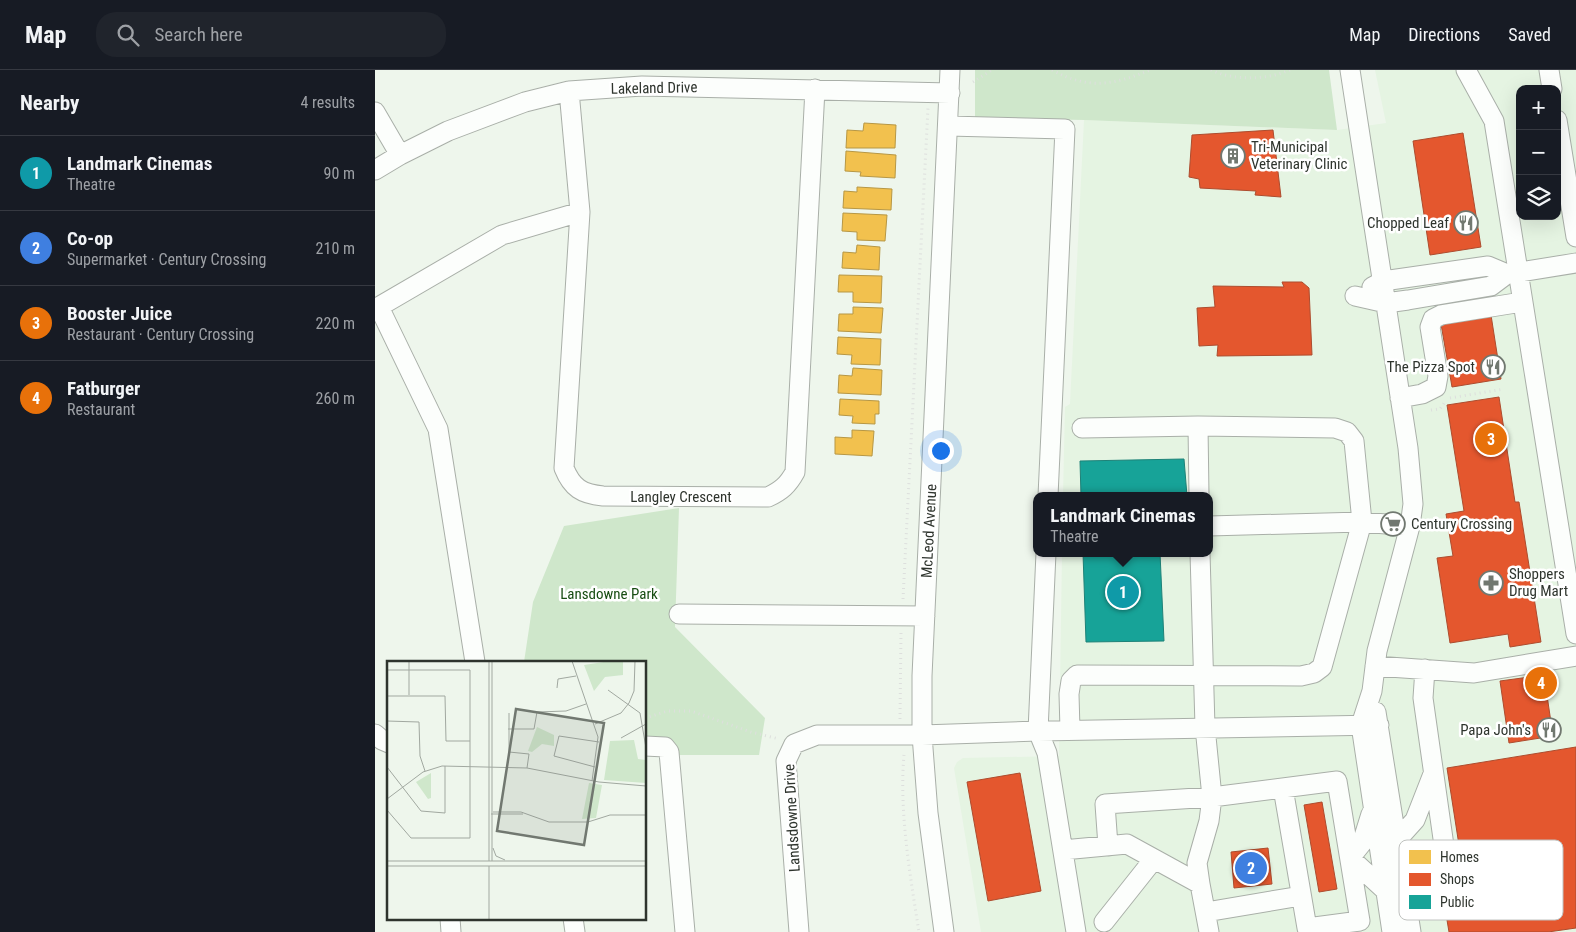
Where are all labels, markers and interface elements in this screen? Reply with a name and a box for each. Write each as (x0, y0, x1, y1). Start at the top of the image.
search box (96, 12, 446, 57)
text: Map (25, 21, 66, 49)
icon: search (114, 21, 142, 49)
text: Search here (154, 23, 243, 46)
text: Map (1349, 24, 1380, 45)
text: Directions (1408, 24, 1480, 45)
text: Saved (1508, 24, 1551, 45)
street label: Lakeland Drive (611, 78, 697, 98)
map controls (1516, 85, 1561, 220)
button: + (1516, 85, 1561, 130)
text: Nearby (20, 91, 79, 115)
text: 4 results (300, 93, 355, 112)
button: − (1516, 130, 1561, 175)
place label: Tri-Municipal Veterinary Clinic (1251, 138, 1348, 173)
building icon: Tri-Municipal Veterinary Clinic (1220, 143, 1246, 169)
text: Landmark Cinemas (67, 152, 212, 175)
text: 1 (32, 164, 40, 183)
text: 90 m (323, 164, 355, 183)
text: Theatre (67, 175, 115, 194)
button: layers (1516, 175, 1561, 220)
restaurant icon: Chopped Leaf (1453, 210, 1479, 236)
place label: Chopped Leaf (1367, 214, 1449, 232)
text: Co-op (67, 227, 113, 250)
text: 2 (32, 239, 40, 258)
text: 210 m (316, 239, 355, 258)
text: Supermarket · Century Crossing (67, 250, 266, 269)
text: Booster Juice (67, 302, 172, 325)
text: 3 (32, 314, 40, 333)
text: 220 m (316, 314, 355, 333)
text: Restaurant · Century Crossing (67, 325, 254, 344)
restaurant icon: The Pizza Spot (1480, 354, 1506, 380)
place label: The Pizza Spot (1387, 358, 1475, 376)
text: Fatburger (67, 377, 140, 400)
text: 4 (32, 389, 40, 408)
text: 260 m (316, 389, 355, 408)
text: Restaurant (67, 400, 135, 419)
pin: 3 (1475, 420, 1507, 458)
your location (928, 438, 954, 464)
street label: McLeod Avenue (918, 484, 940, 578)
street label: Langley Crescent (630, 488, 732, 506)
popup (1033, 492, 1213, 557)
text: Landmark Cinemas (1050, 504, 1196, 527)
supermarket icon: Century Crossing (1380, 511, 1406, 537)
place label: Century Crossing (1411, 515, 1512, 533)
text: Theatre (1050, 527, 1099, 546)
place label: Shoppers Drug Mart (1509, 565, 1568, 600)
pharmacy icon: Shoppers Drug Mart (1478, 570, 1504, 596)
pin: 1 (1107, 573, 1139, 611)
park label: Lansdowne Park (560, 585, 658, 603)
inset map (387, 661, 646, 920)
pin: 4 (1525, 664, 1557, 702)
restaurant icon: Papa John's (1536, 717, 1562, 743)
place label: Papa John's (1460, 721, 1531, 739)
street label: Landsdowne Drive (780, 763, 804, 873)
legend (1399, 840, 1563, 920)
pin: 2 (1235, 849, 1267, 887)
text: Homes (1440, 849, 1479, 865)
text: Shops (1440, 871, 1474, 887)
text: Public (1440, 894, 1474, 910)

